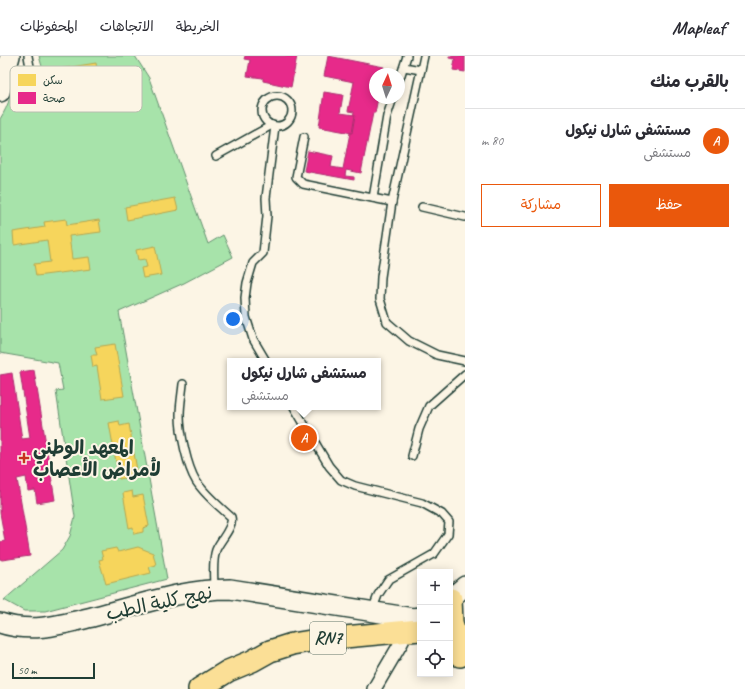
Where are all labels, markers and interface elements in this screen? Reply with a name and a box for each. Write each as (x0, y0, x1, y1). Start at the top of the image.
text: Mapleaf (672, 16, 725, 40)
text: المحفوظات (20, 18, 78, 35)
text: الاتجاهات (100, 18, 154, 35)
text: الخريطة (176, 18, 219, 35)
legend (10, 66, 142, 112)
north arrow (369, 68, 405, 104)
text: بالقرب منك (650, 71, 729, 92)
text: سكن (43, 73, 63, 87)
text: صحة (43, 91, 65, 105)
text: مستشفى شارل نيكول (565, 121, 691, 140)
text: 80 m (481, 133, 503, 149)
text: A (713, 133, 719, 149)
text: مستشفى (643, 145, 691, 161)
button: مشاركة (481, 184, 601, 227)
button: حفظ (609, 184, 729, 227)
your location (223, 309, 243, 329)
popup (227, 358, 381, 410)
text: مستشفى شارل نيكول (241, 364, 367, 383)
text: مستشفى (241, 388, 289, 404)
pin: A (291, 423, 317, 453)
place label: المعهد الوطني لأمراض الأعصاب (33, 436, 161, 482)
marker: المعهد الوطني لأمراض الأعصاب (18, 452, 30, 464)
map controls (417, 569, 453, 677)
button: + (417, 569, 453, 605)
street label: نهج كلية الطب (104, 580, 215, 626)
button: − (417, 605, 453, 641)
road number: RN7 (310, 622, 346, 654)
button: locate (417, 641, 453, 677)
scale bar (12, 661, 95, 680)
text: 50 m (18, 663, 37, 677)

